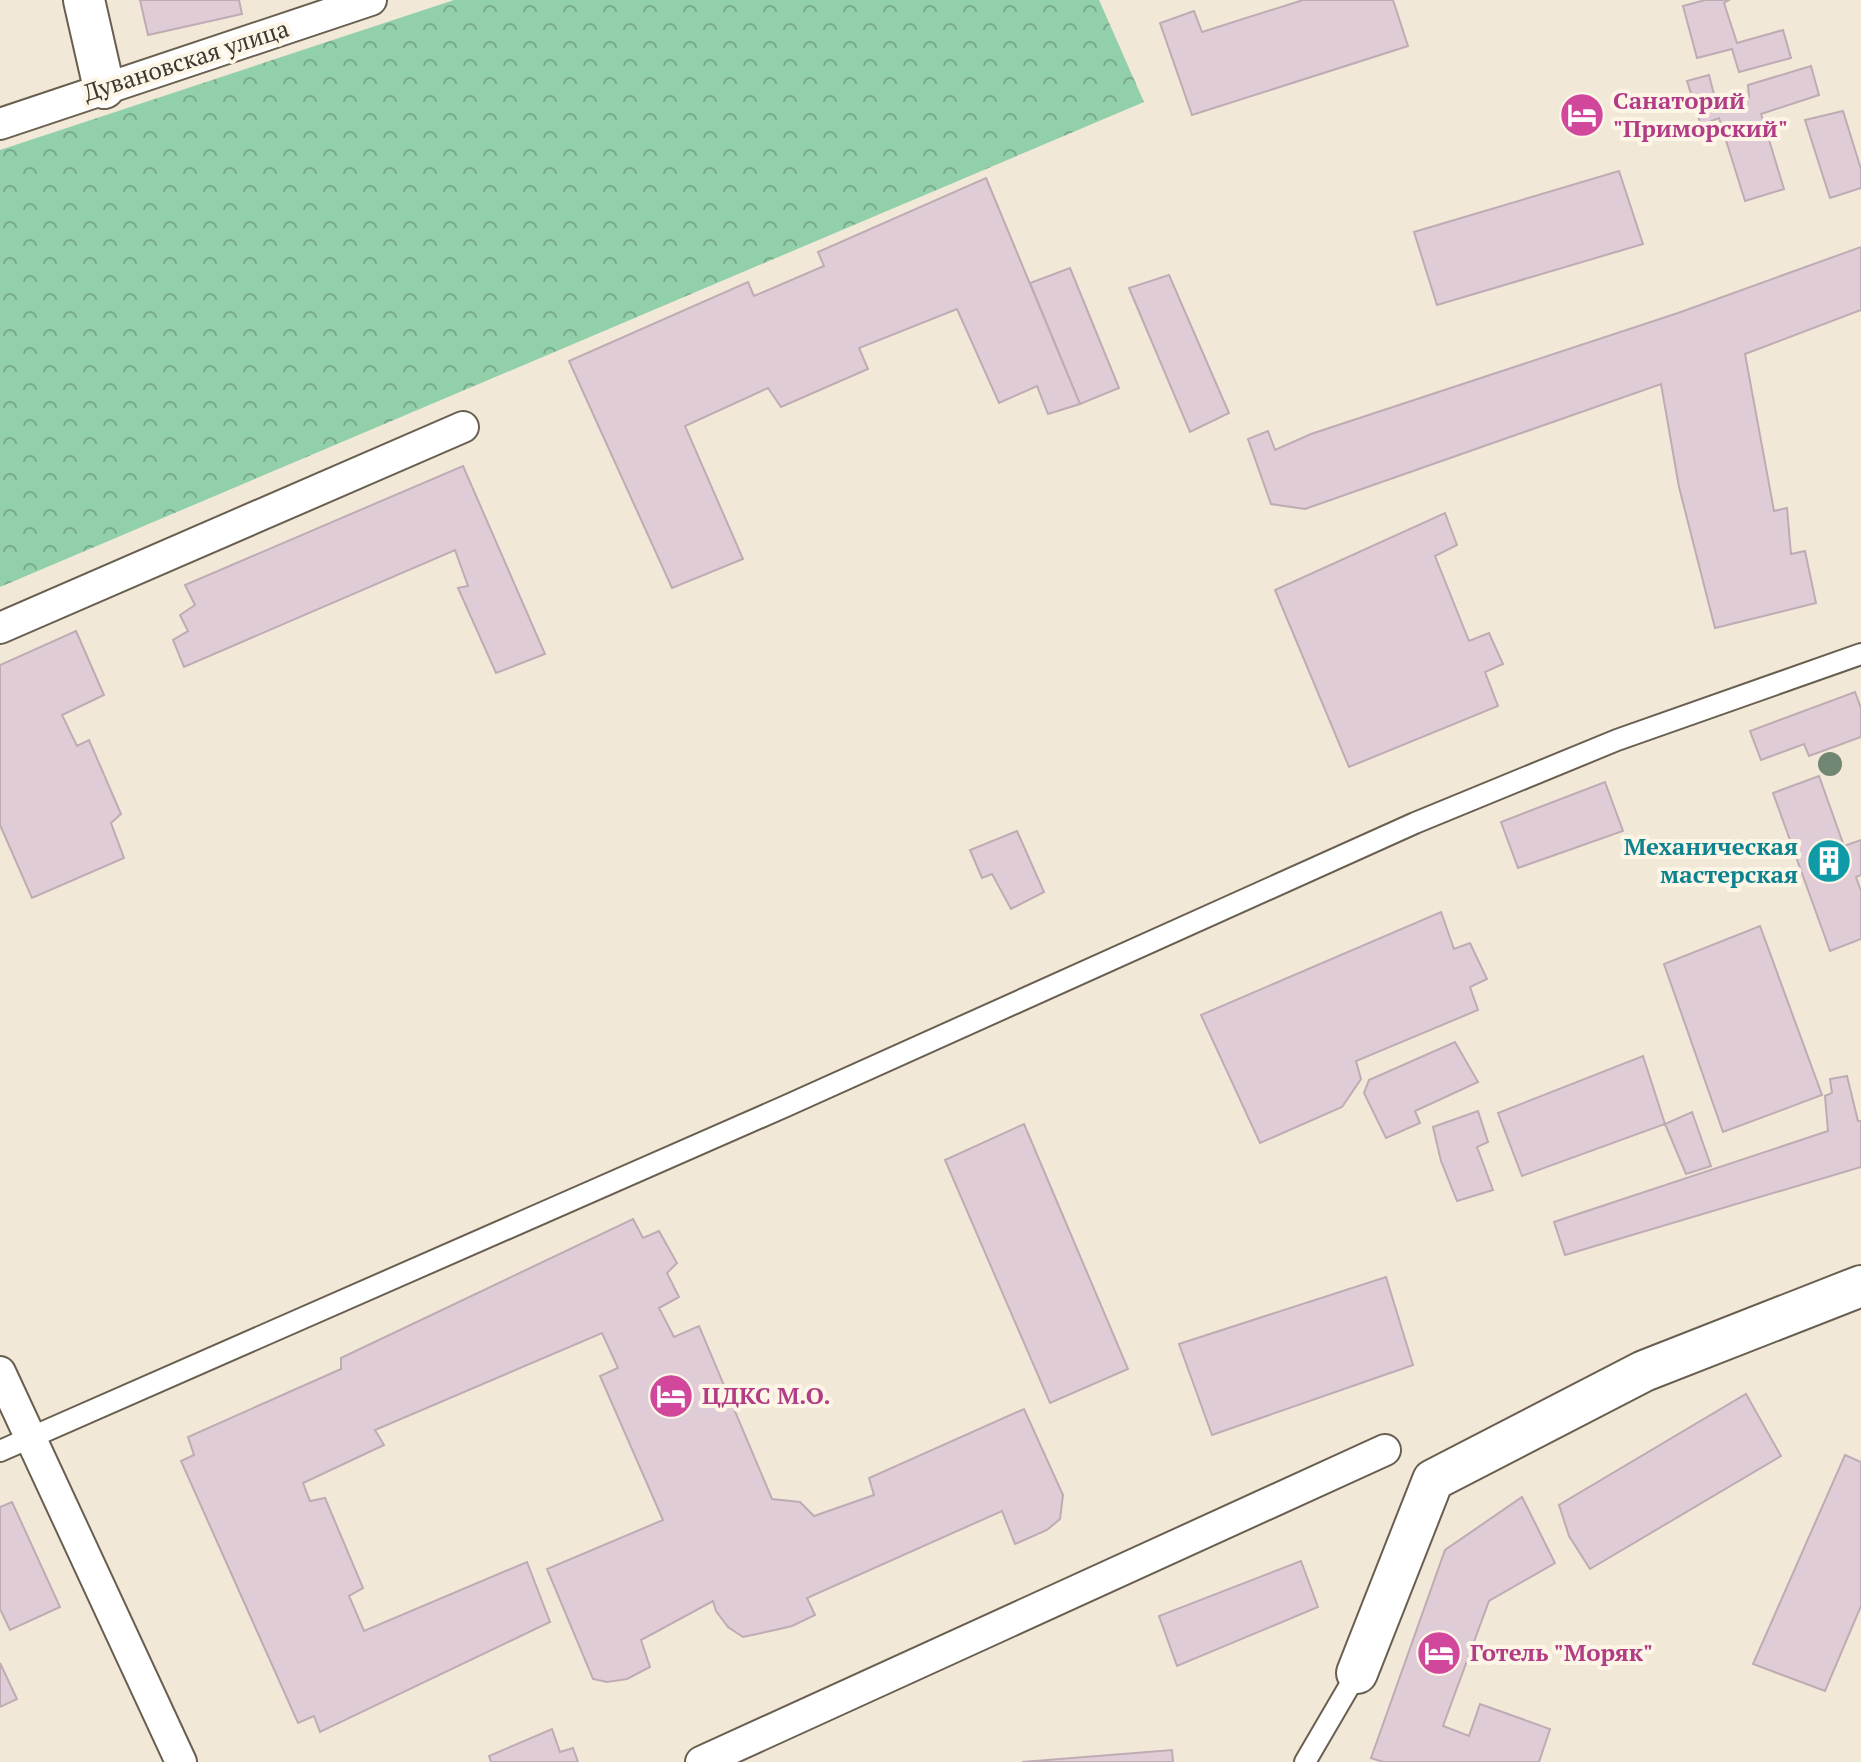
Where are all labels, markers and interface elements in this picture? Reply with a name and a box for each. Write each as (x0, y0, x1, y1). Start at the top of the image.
street label: Дувановская улица (79, 12, 293, 108)
place label: Санаторий "Приморский" (1613, 84, 1788, 144)
hotel icon: Санаторий "Приморский" (1558, 91, 1606, 139)
place label: Механическая мастерская (1624, 830, 1798, 890)
building icon: Механическая мастерская (1805, 837, 1853, 885)
hotel icon: ЦДКС М.О. (647, 1372, 695, 1420)
place label: ЦДКС М.О. (702, 1379, 831, 1411)
hotel icon: Готель "Моряк" (1415, 1629, 1463, 1677)
place label: Готель "Моряк" (1470, 1636, 1653, 1668)

